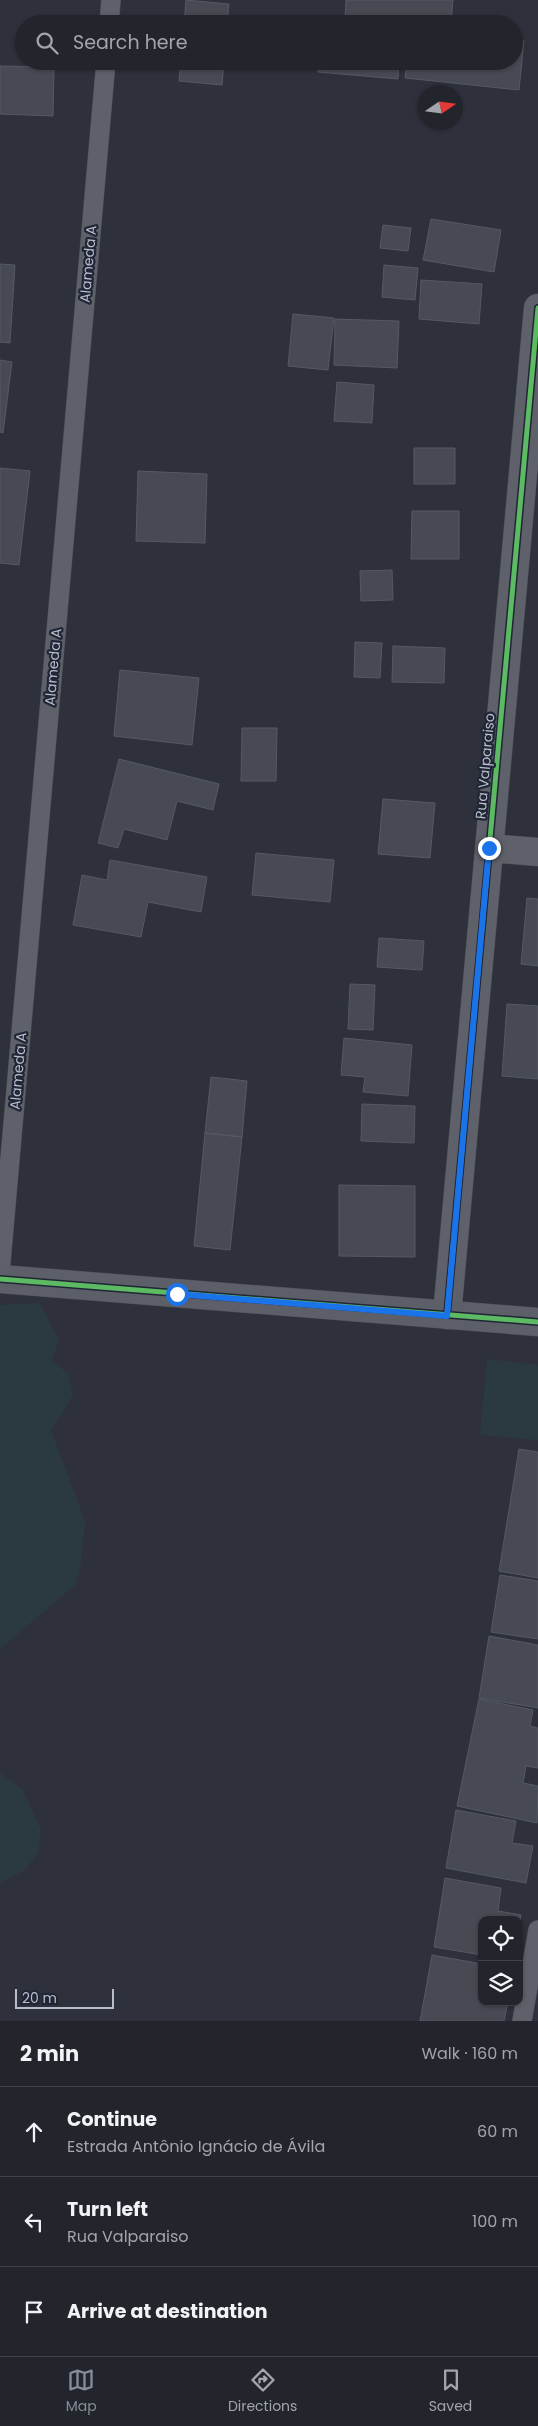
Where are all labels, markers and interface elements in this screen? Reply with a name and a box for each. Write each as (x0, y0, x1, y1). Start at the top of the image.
search box (15, 15, 523, 70)
icon: search (33, 29, 61, 57)
text: Search here (73, 29, 187, 56)
north arrow (418, 85, 463, 130)
street label: Alameda A (75, 225, 101, 303)
street label: Alameda A (40, 628, 66, 706)
street label: Rua Valparaiso (470, 712, 500, 820)
route end (478, 837, 501, 860)
street label: Alameda A (5, 1032, 31, 1110)
route start (166, 1283, 189, 1306)
map controls (478, 1916, 523, 2006)
button: locate (478, 1916, 523, 1961)
button: layers (478, 1961, 523, 2006)
scale bar (15, 1986, 114, 2009)
text: 20 m (22, 1988, 57, 2008)
text: 2 min (20, 2039, 79, 2068)
text: Walk · 160 m (421, 2042, 518, 2065)
text: Continue (67, 2106, 157, 2133)
icon: ahead (20, 2118, 48, 2146)
text: 60 m (477, 2120, 518, 2143)
text: Estrada Antônio Ignácio de Ávila (67, 2135, 325, 2158)
text: Turn left (67, 2196, 148, 2223)
icon: left (20, 2208, 48, 2236)
text: 100 m (472, 2210, 518, 2233)
text: Rua Valparaiso (67, 2225, 189, 2248)
icon: arrive (20, 2298, 48, 2326)
text: Arrive at destination (67, 2298, 268, 2325)
tab: Map (66, 2366, 97, 2417)
tab: Directions (228, 2366, 297, 2417)
tab: Saved (429, 2366, 472, 2417)

